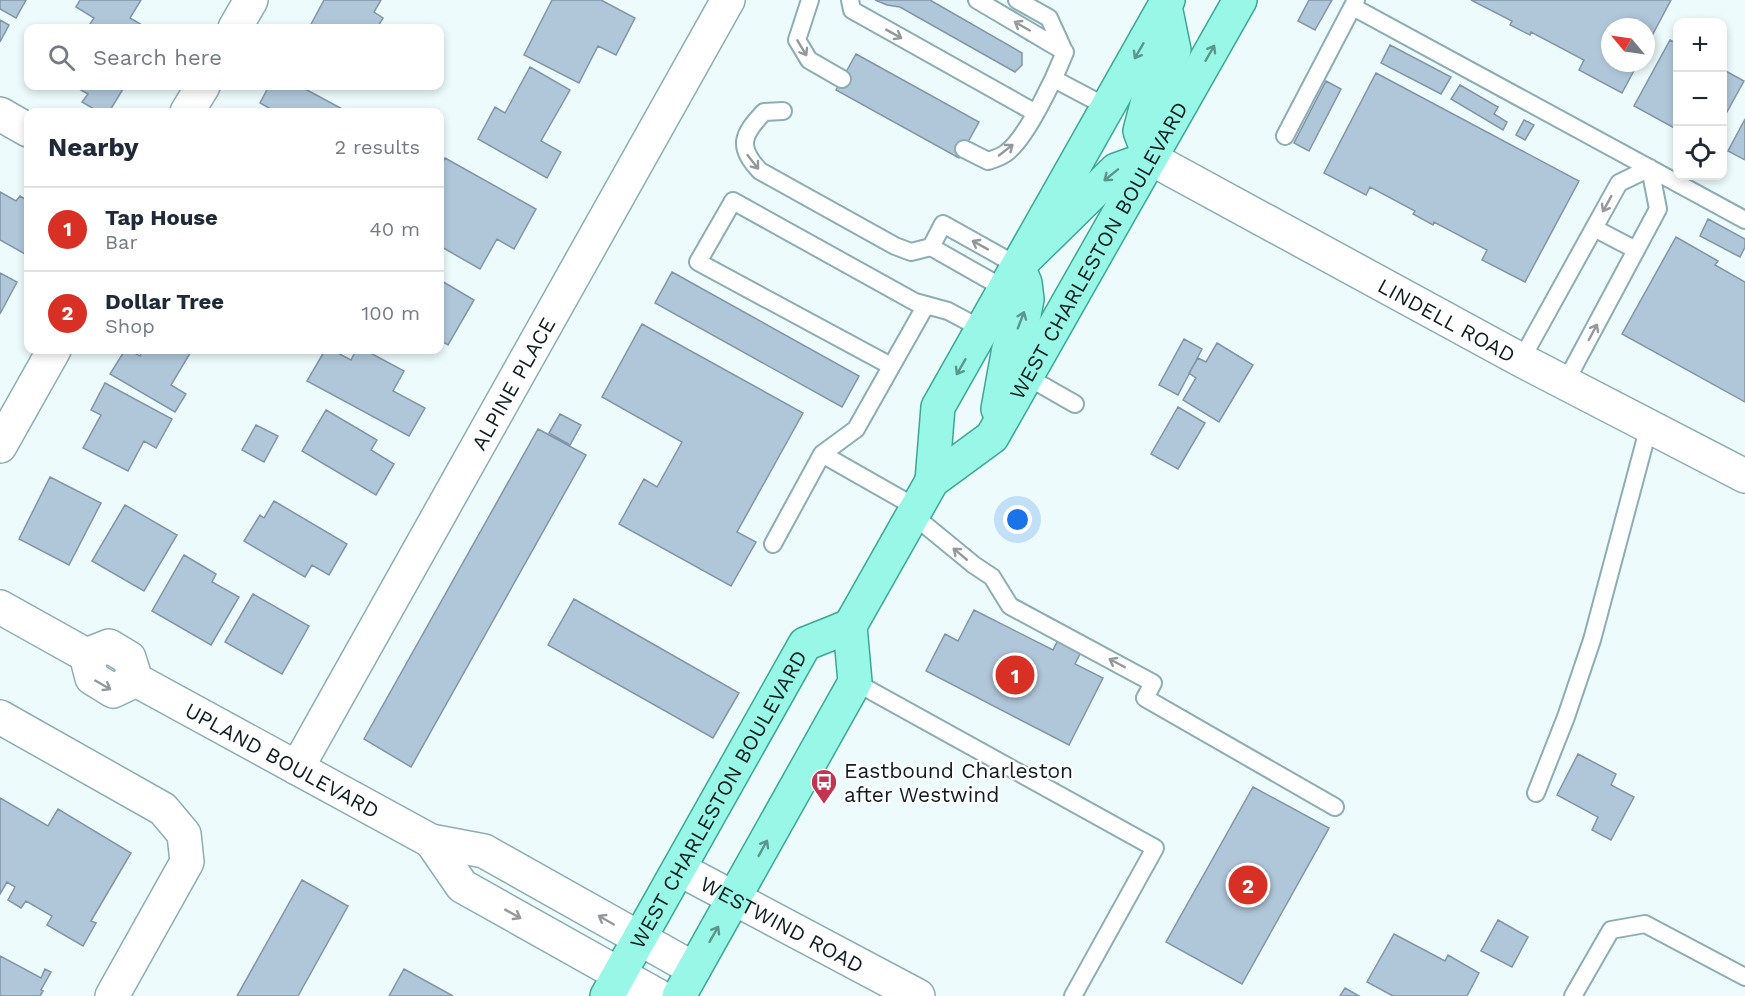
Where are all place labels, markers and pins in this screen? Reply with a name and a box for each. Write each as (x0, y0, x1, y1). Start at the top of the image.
pin: 1 (996, 652, 1034, 698)
place label: Eastbound Charleston after Westwind (844, 758, 1073, 807)
bus stop icon: Eastbound Charleston after Westwind (809, 767, 839, 805)
pin: 2 (1228, 862, 1268, 908)

